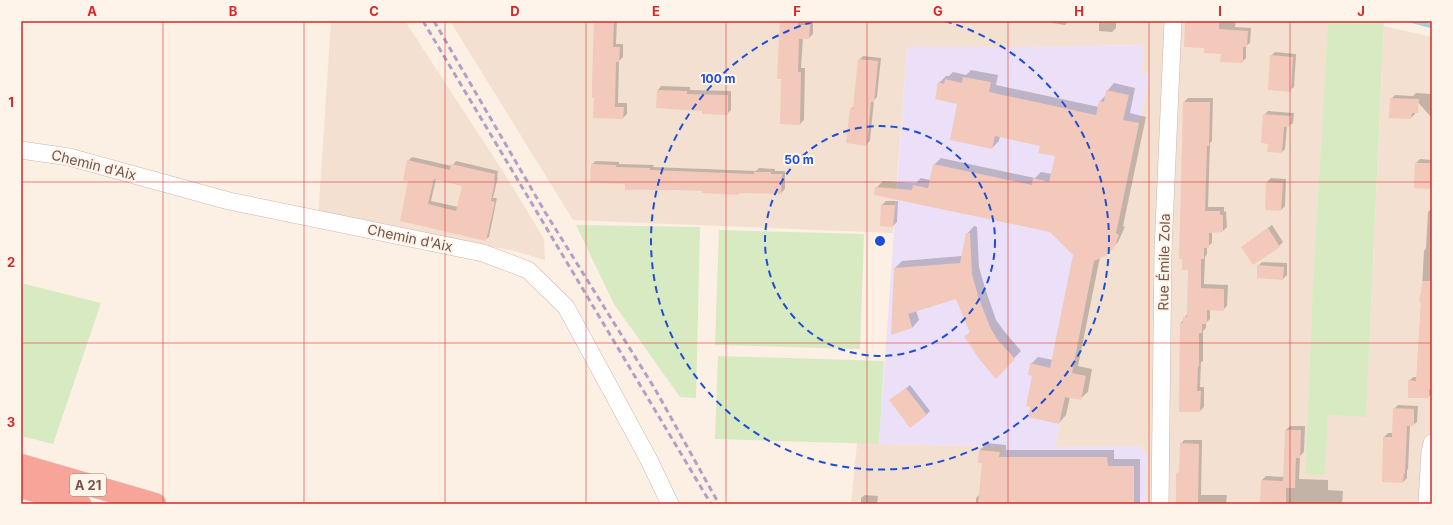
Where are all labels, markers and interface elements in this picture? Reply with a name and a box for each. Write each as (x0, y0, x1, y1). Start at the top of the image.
text: A (87, 3, 97, 19)
text: B (229, 3, 238, 19)
text: C (369, 3, 379, 19)
text: D (510, 3, 520, 19)
text: E (652, 3, 660, 19)
text: F (793, 3, 801, 19)
text: G (933, 3, 943, 19)
text: H (1074, 3, 1084, 19)
text: I (1218, 3, 1222, 19)
text: J (1357, 3, 1365, 19)
text: 100 m (700, 71, 736, 86)
text: 1 (8, 94, 14, 110)
street label: Chemin d'Aix (50, 146, 139, 183)
text: 50 m (784, 152, 814, 167)
street label: Rue Émile Zola (1154, 213, 1173, 311)
street label: Chemin d'Aix (366, 220, 455, 255)
centre of rings (873, 234, 887, 248)
text: 2 (7, 254, 15, 270)
text: 3 (7, 414, 15, 430)
road number: A 21 (70, 474, 106, 496)

